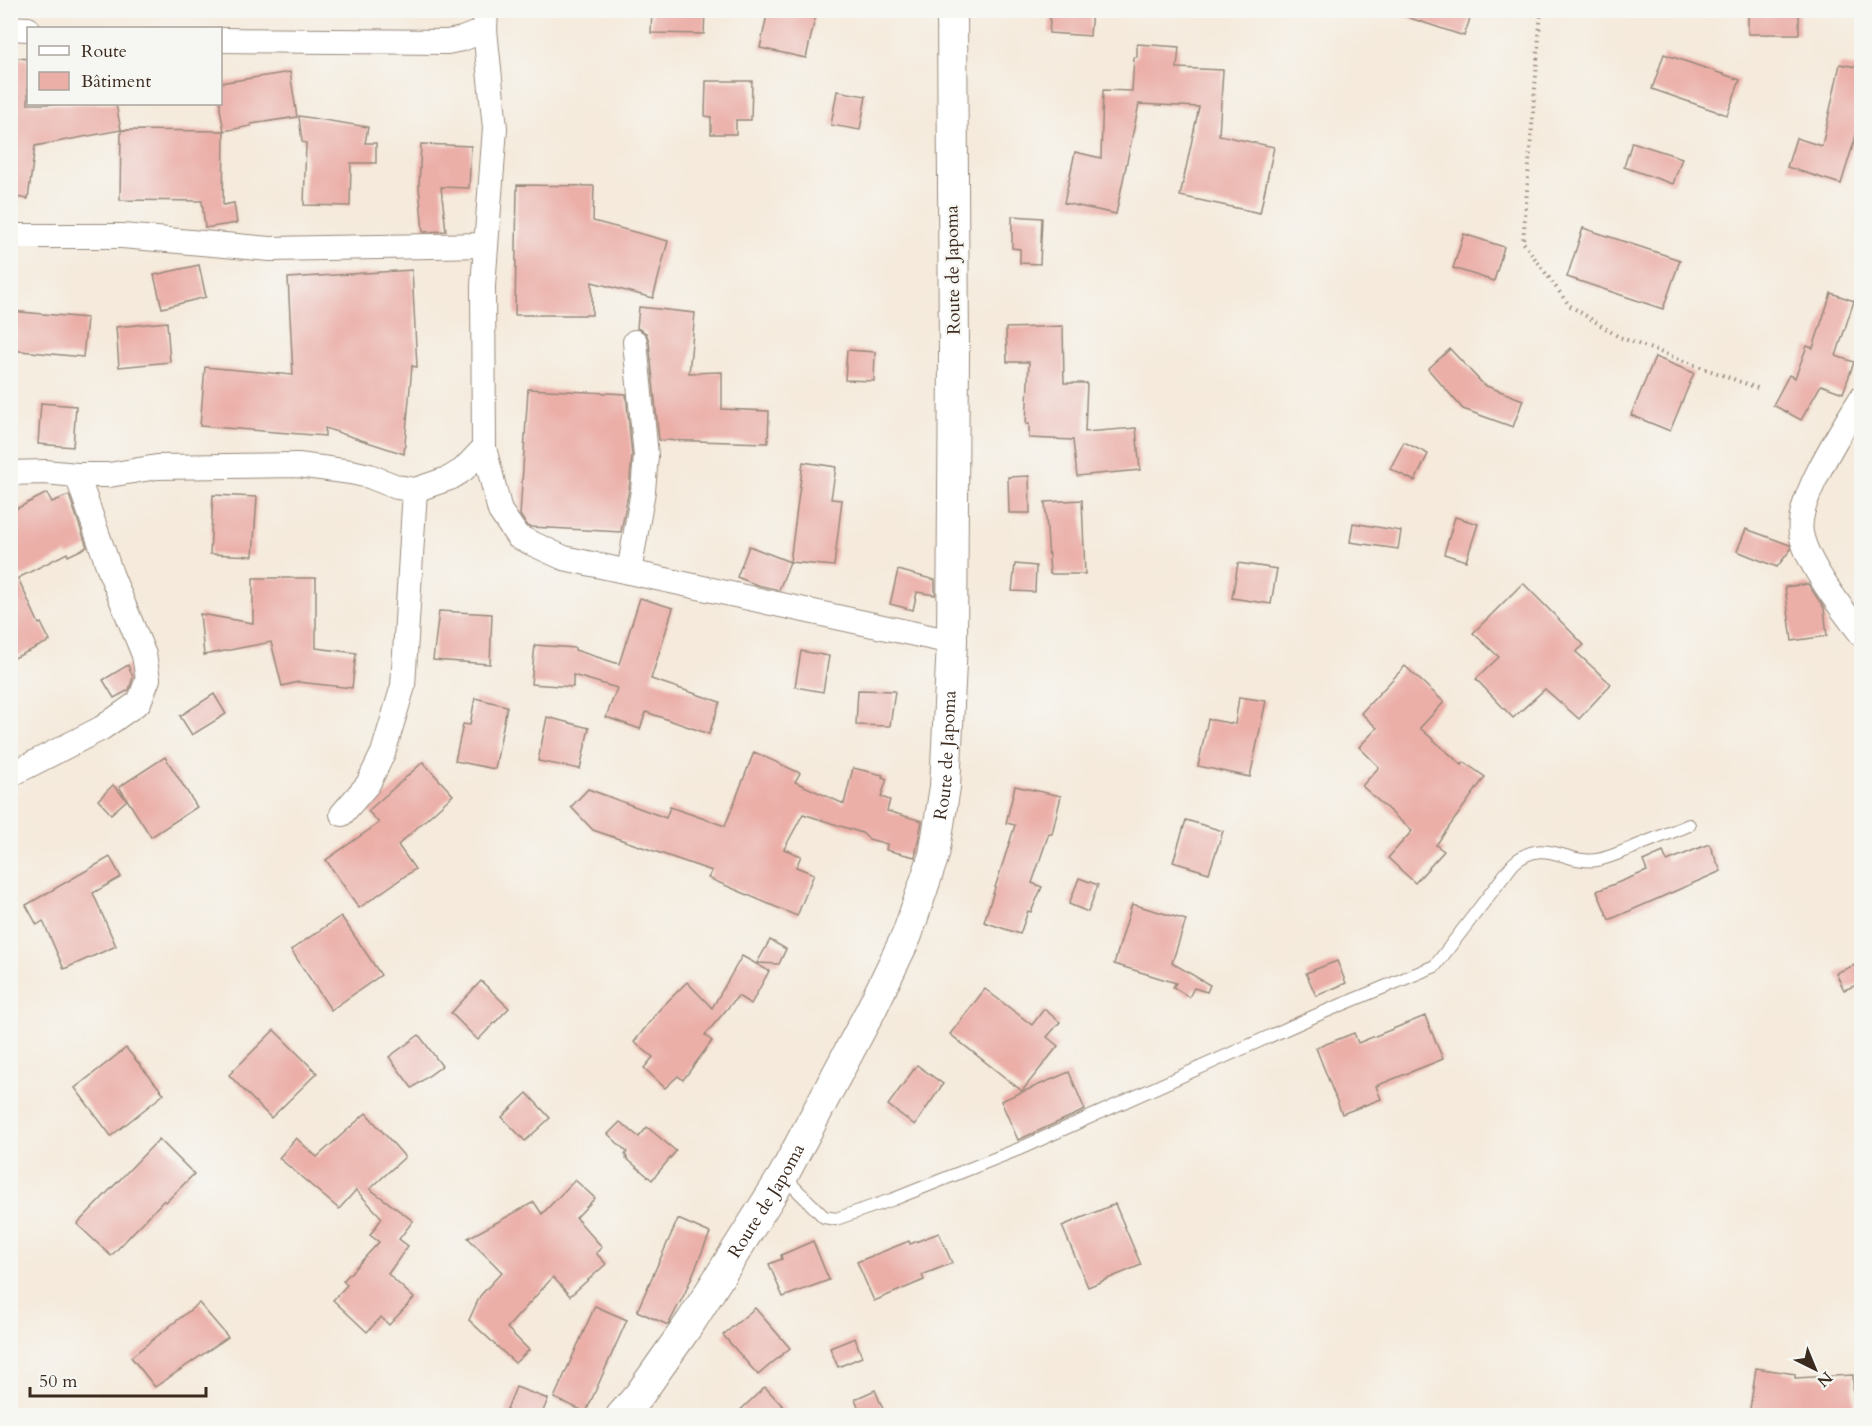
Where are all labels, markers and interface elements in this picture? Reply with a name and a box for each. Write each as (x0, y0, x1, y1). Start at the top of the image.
legend (27, 27, 222, 105)
text: Route (81, 39, 127, 64)
text: Bâtiment (81, 69, 151, 94)
street label: Route de Japoma (939, 205, 967, 335)
street label: Route de Japoma (927, 690, 962, 822)
street label: Route de Japoma (722, 1139, 811, 1263)
north arrow (1785, 1339, 1845, 1399)
scale bar (30, 1360, 206, 1398)
text: N (1812, 1366, 1837, 1392)
text: 50 m (39, 1369, 78, 1394)

